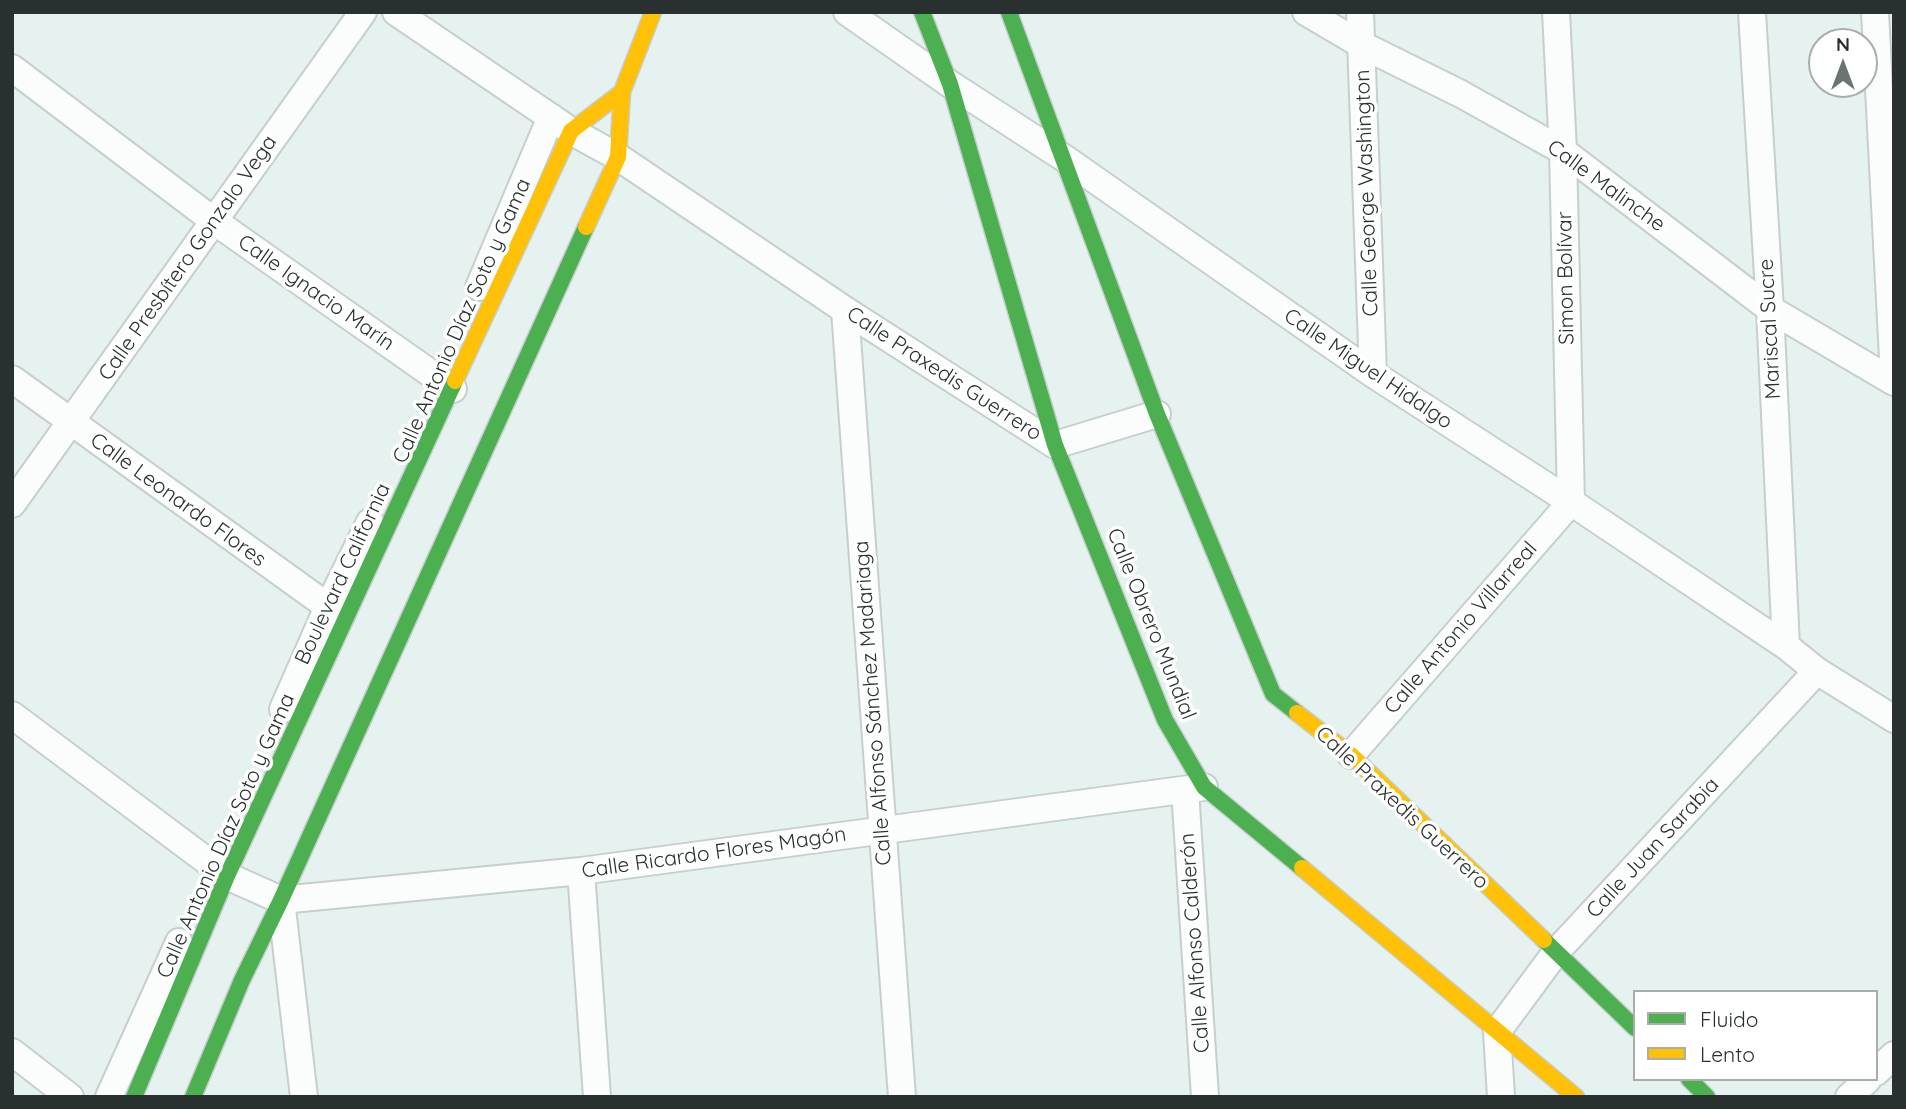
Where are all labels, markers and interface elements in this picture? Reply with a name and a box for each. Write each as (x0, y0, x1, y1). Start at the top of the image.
north arrow (1808, 28, 1878, 98)
text: N (1836, 32, 1850, 56)
street label: Calle George Washington (1350, 69, 1384, 317)
street label: Calle Presbítero Gonzalo Vega (93, 130, 283, 386)
street label: Calle Malinche (1542, 135, 1670, 237)
street label: Calle Antonio Díaz Soto y Gama (388, 175, 536, 467)
street label: Simon Bolívar (1552, 211, 1580, 345)
street label: Calle Ignacio Marín (233, 230, 399, 356)
street label: Mariscal Sucre (1754, 258, 1786, 400)
street label: Calle Praxedis Guerrero (842, 301, 1046, 447)
street label: Calle Miguel Hidalgo (1279, 303, 1457, 435)
street label: Calle Leonardo Flores (85, 428, 271, 572)
street label: Boulevard California (290, 479, 396, 669)
street label: Calle Obrero Mundial (1101, 525, 1201, 723)
street label: Calle Antonio Villarreal (1379, 537, 1543, 719)
street label: Calle Alfonso Sánchez Madariaga (849, 540, 897, 866)
street label: Calle Antonio Díaz Soto y Gama (152, 690, 300, 982)
street label: Calle Praxedis Guerrero (1310, 721, 1494, 895)
street label: Calle Juan Sarabia (1581, 772, 1725, 924)
street label: Calle Ricardo Flores Magón (580, 822, 848, 884)
street label: Calle Alfonso Calderón (1175, 832, 1215, 1054)
legend (1633, 990, 1878, 1081)
text: Fluido (1700, 1006, 1758, 1032)
text: Lento (1700, 1041, 1755, 1067)

